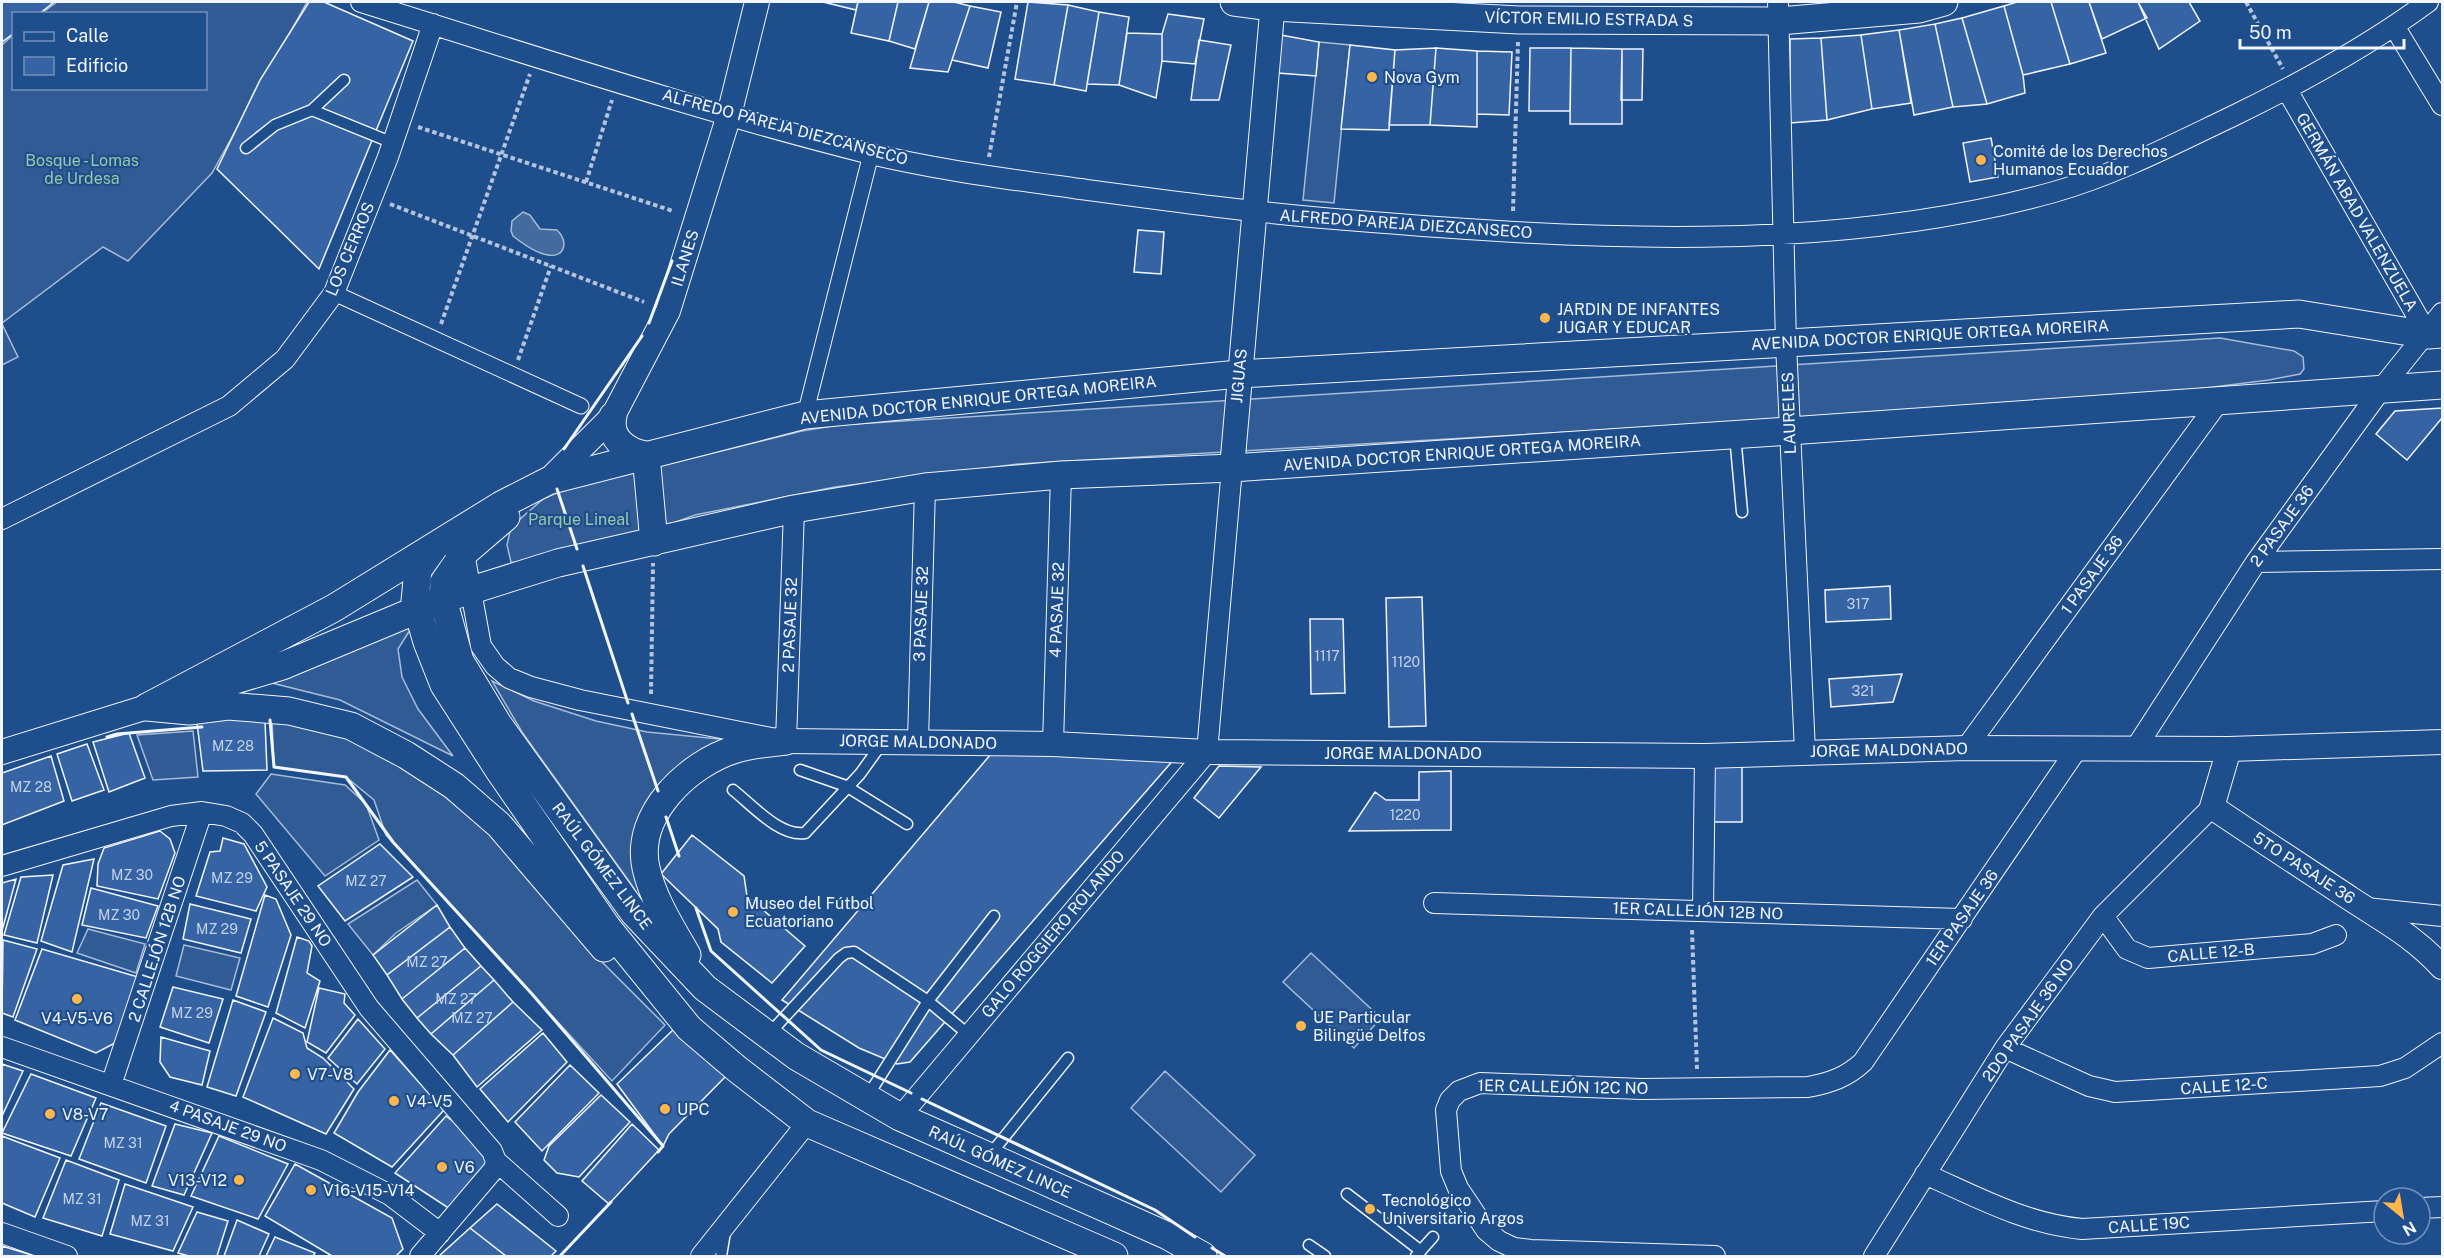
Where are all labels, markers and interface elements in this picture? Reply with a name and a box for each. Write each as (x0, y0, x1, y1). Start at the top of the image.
street label: VÍCTOR EMILIO ESTRADA S (1484, 7, 1694, 30)
legend (12, 12, 207, 90)
scale bar (2240, 12, 2404, 50)
text: 50 m (2249, 22, 2292, 43)
text: Calle (66, 25, 109, 46)
text: Edificio (66, 55, 128, 76)
place label: Nova Gym (1384, 68, 1460, 87)
marker: Nova Gym (1365, 70, 1379, 84)
street label: ALFREDO PAREJA DIEZCANSECO (660, 85, 910, 169)
street label: GERMÁN ABAD VALENZUELA (2292, 109, 2423, 315)
place label: Comité de los Derechos Humanos Ecuador (1993, 142, 2168, 179)
park label: Bosque - Lomas de Urdesa (25, 151, 139, 188)
marker: Comité de los Derechos Humanos Ecuador (1974, 153, 1988, 167)
street label: LOS CERROS (322, 199, 378, 299)
street label: ALFREDO PAREJA DIEZCANSECO (1279, 206, 1533, 242)
street label: ILANES (667, 227, 703, 289)
place label: JARDIN DE INFANTES JUGAR Y EDUCAR (1557, 300, 1720, 337)
marker: JARDIN DE INFANTES JUGAR Y EDUCAR (1538, 311, 1552, 325)
street label: AVENIDA DOCTOR ENRIQUE ORTEGA MOREIRA (1750, 316, 2110, 354)
street label: JIGUAS (1227, 348, 1251, 404)
street label: AVENIDA DOCTOR ENRIQUE ORTEGA MOREIRA (799, 372, 1157, 428)
street label: LAURELES (1778, 372, 1800, 454)
street label: AVENIDA DOCTOR ENRIQUE ORTEGA MOREIRA (1282, 431, 1642, 475)
street label: 2 PASAJE 36 (2246, 482, 2318, 570)
park label: Parque Lineal (528, 510, 630, 529)
street label: 1 PASAJE 36 (2057, 532, 2127, 618)
street label: 4 PASAJE 32 (1046, 562, 1068, 658)
street label: 3 PASAJE 32 (910, 566, 932, 662)
street label: 2 PASAJE 32 (779, 577, 801, 673)
house number: 317 (1847, 596, 1869, 612)
house number: 1117 (1314, 648, 1340, 664)
house number: 1120 (1392, 654, 1420, 670)
house number: 321 (1852, 683, 1874, 699)
street label: JORGE MALDONADO (839, 731, 997, 753)
house number: MZ 28 (212, 738, 254, 754)
street label: JORGE MALDONADO (1810, 739, 1968, 761)
street label: JORGE MALDONADO (1324, 744, 1482, 763)
house number: MZ 28 (10, 779, 52, 795)
street label: RAÚL GÓMEZ LINCE (548, 798, 657, 933)
house number: 1220 (1390, 807, 1420, 823)
street label: 5TO PASAJE 36 (2250, 828, 2358, 908)
street label: 5 PASAJE 29 NO (251, 837, 335, 951)
street label: GALO ROGGIERO ROLANDO (977, 846, 1129, 1022)
street label: 1ER PASAJE 36 (1922, 866, 2002, 970)
house number: MZ 30 (111, 867, 153, 883)
house number: MZ 29 (211, 870, 253, 886)
street label: 2 CALLEJÓN 12B NO (123, 873, 190, 1025)
house number: MZ 27 (345, 873, 387, 889)
place label: Museo del Fútbol Ecuatoriano (745, 894, 874, 931)
street label: 1ER CALLEJÓN 12B NO (1612, 898, 1784, 923)
marker: Museo del Fútbol Ecuatoriano (726, 905, 740, 919)
house number: MZ 30 (98, 907, 140, 923)
house number: MZ 29 (196, 921, 238, 937)
street label: CALLE 12-B (2167, 940, 2255, 966)
house number: MZ 27 (406, 954, 448, 970)
street label: 2DO PASAJE 36 NO (1978, 955, 2078, 1085)
house number: MZ 27 (435, 991, 477, 1007)
marker: V4-V5-V6 (70, 992, 84, 1006)
house number: MZ 29 (171, 1005, 213, 1021)
place label: UE Particular Bilingüe Delfos (1313, 1008, 1426, 1045)
place label: V4-V5-V6 (41, 1009, 113, 1028)
house number: MZ 27 (451, 1010, 493, 1026)
marker: UE Particular Bilingüe Delfos (1294, 1019, 1308, 1033)
place label: V7-V8 (307, 1065, 353, 1084)
marker: V7-V8 (288, 1067, 302, 1081)
street label: CALLE 12-C (2180, 1073, 2268, 1099)
street label: 1ER CALLEJÓN 12C NO (1477, 1075, 1649, 1098)
place label: V4-V5 (406, 1092, 453, 1111)
marker: V4-V5 (387, 1094, 401, 1108)
street label: 4 PASAJE 29 NO (167, 1096, 289, 1156)
place label: UPC (677, 1100, 709, 1119)
marker: UPC (658, 1102, 672, 1116)
place label: V8-V7 (62, 1105, 108, 1124)
marker: V8-V7 (43, 1107, 57, 1121)
street label: RAÚL GÓMEZ LINCE (926, 1121, 1075, 1202)
house number: MZ 31 (103, 1135, 143, 1151)
place label: V6 (454, 1158, 475, 1177)
marker: V6 (435, 1160, 449, 1174)
place label: V13-V12 (168, 1171, 227, 1190)
marker: V13-V12 (232, 1173, 246, 1187)
place label: V16-V15-V14 (323, 1181, 415, 1200)
marker: V16-V15-V14 (304, 1183, 318, 1197)
north arrow (2372, 1186, 2432, 1246)
house number: MZ 31 (62, 1191, 102, 1207)
place label: Tecnológico Universitario Argos (1382, 1191, 1524, 1228)
marker: Tecnológico Universitario Argos (1363, 1202, 1377, 1216)
house number: MZ 31 (130, 1213, 170, 1229)
street label: CALLE 19C (2107, 1213, 2191, 1237)
text: N (2399, 1217, 2419, 1240)

